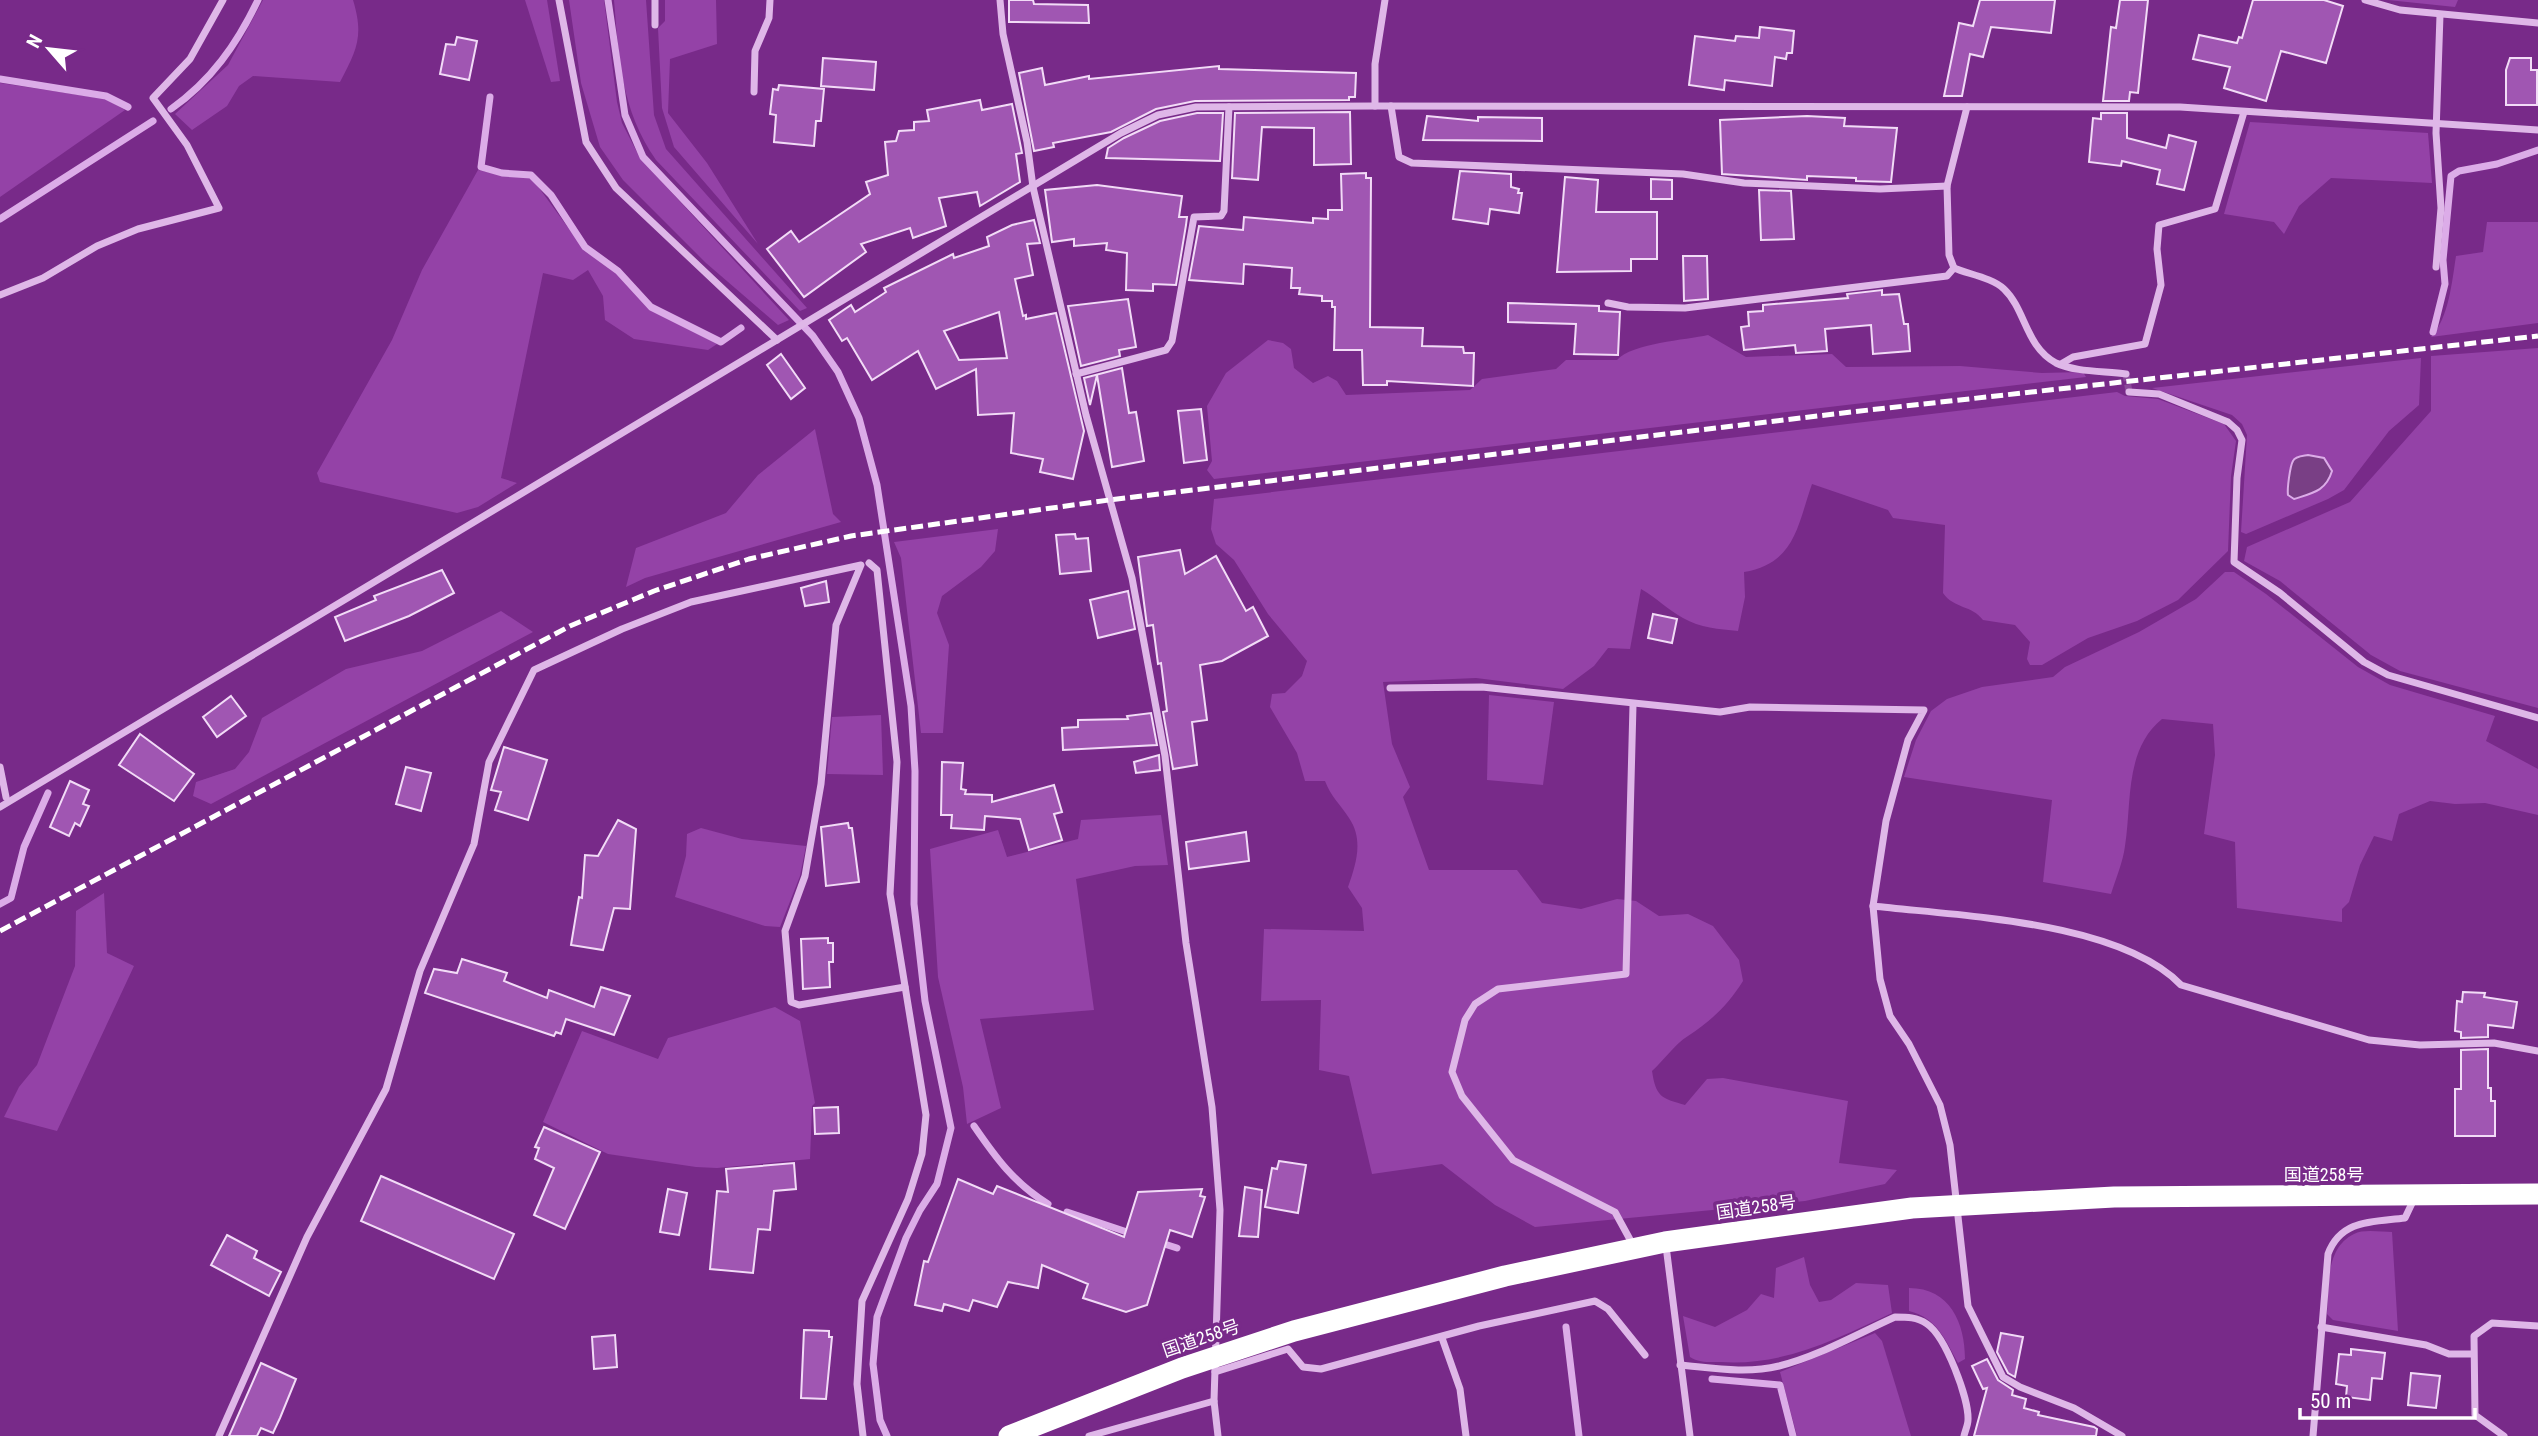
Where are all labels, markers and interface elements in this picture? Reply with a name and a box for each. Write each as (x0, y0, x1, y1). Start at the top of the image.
north arrow (14, 14, 84, 84)
text: N (22, 31, 47, 52)
street label: 国道258号 (2284, 1164, 2364, 1185)
street label: 国道258号 (1715, 1191, 1797, 1223)
street label: 国道258号 (1159, 1315, 1243, 1361)
scale bar (2300, 1376, 2475, 1420)
text: 50 m (2310, 1389, 2351, 1413)

